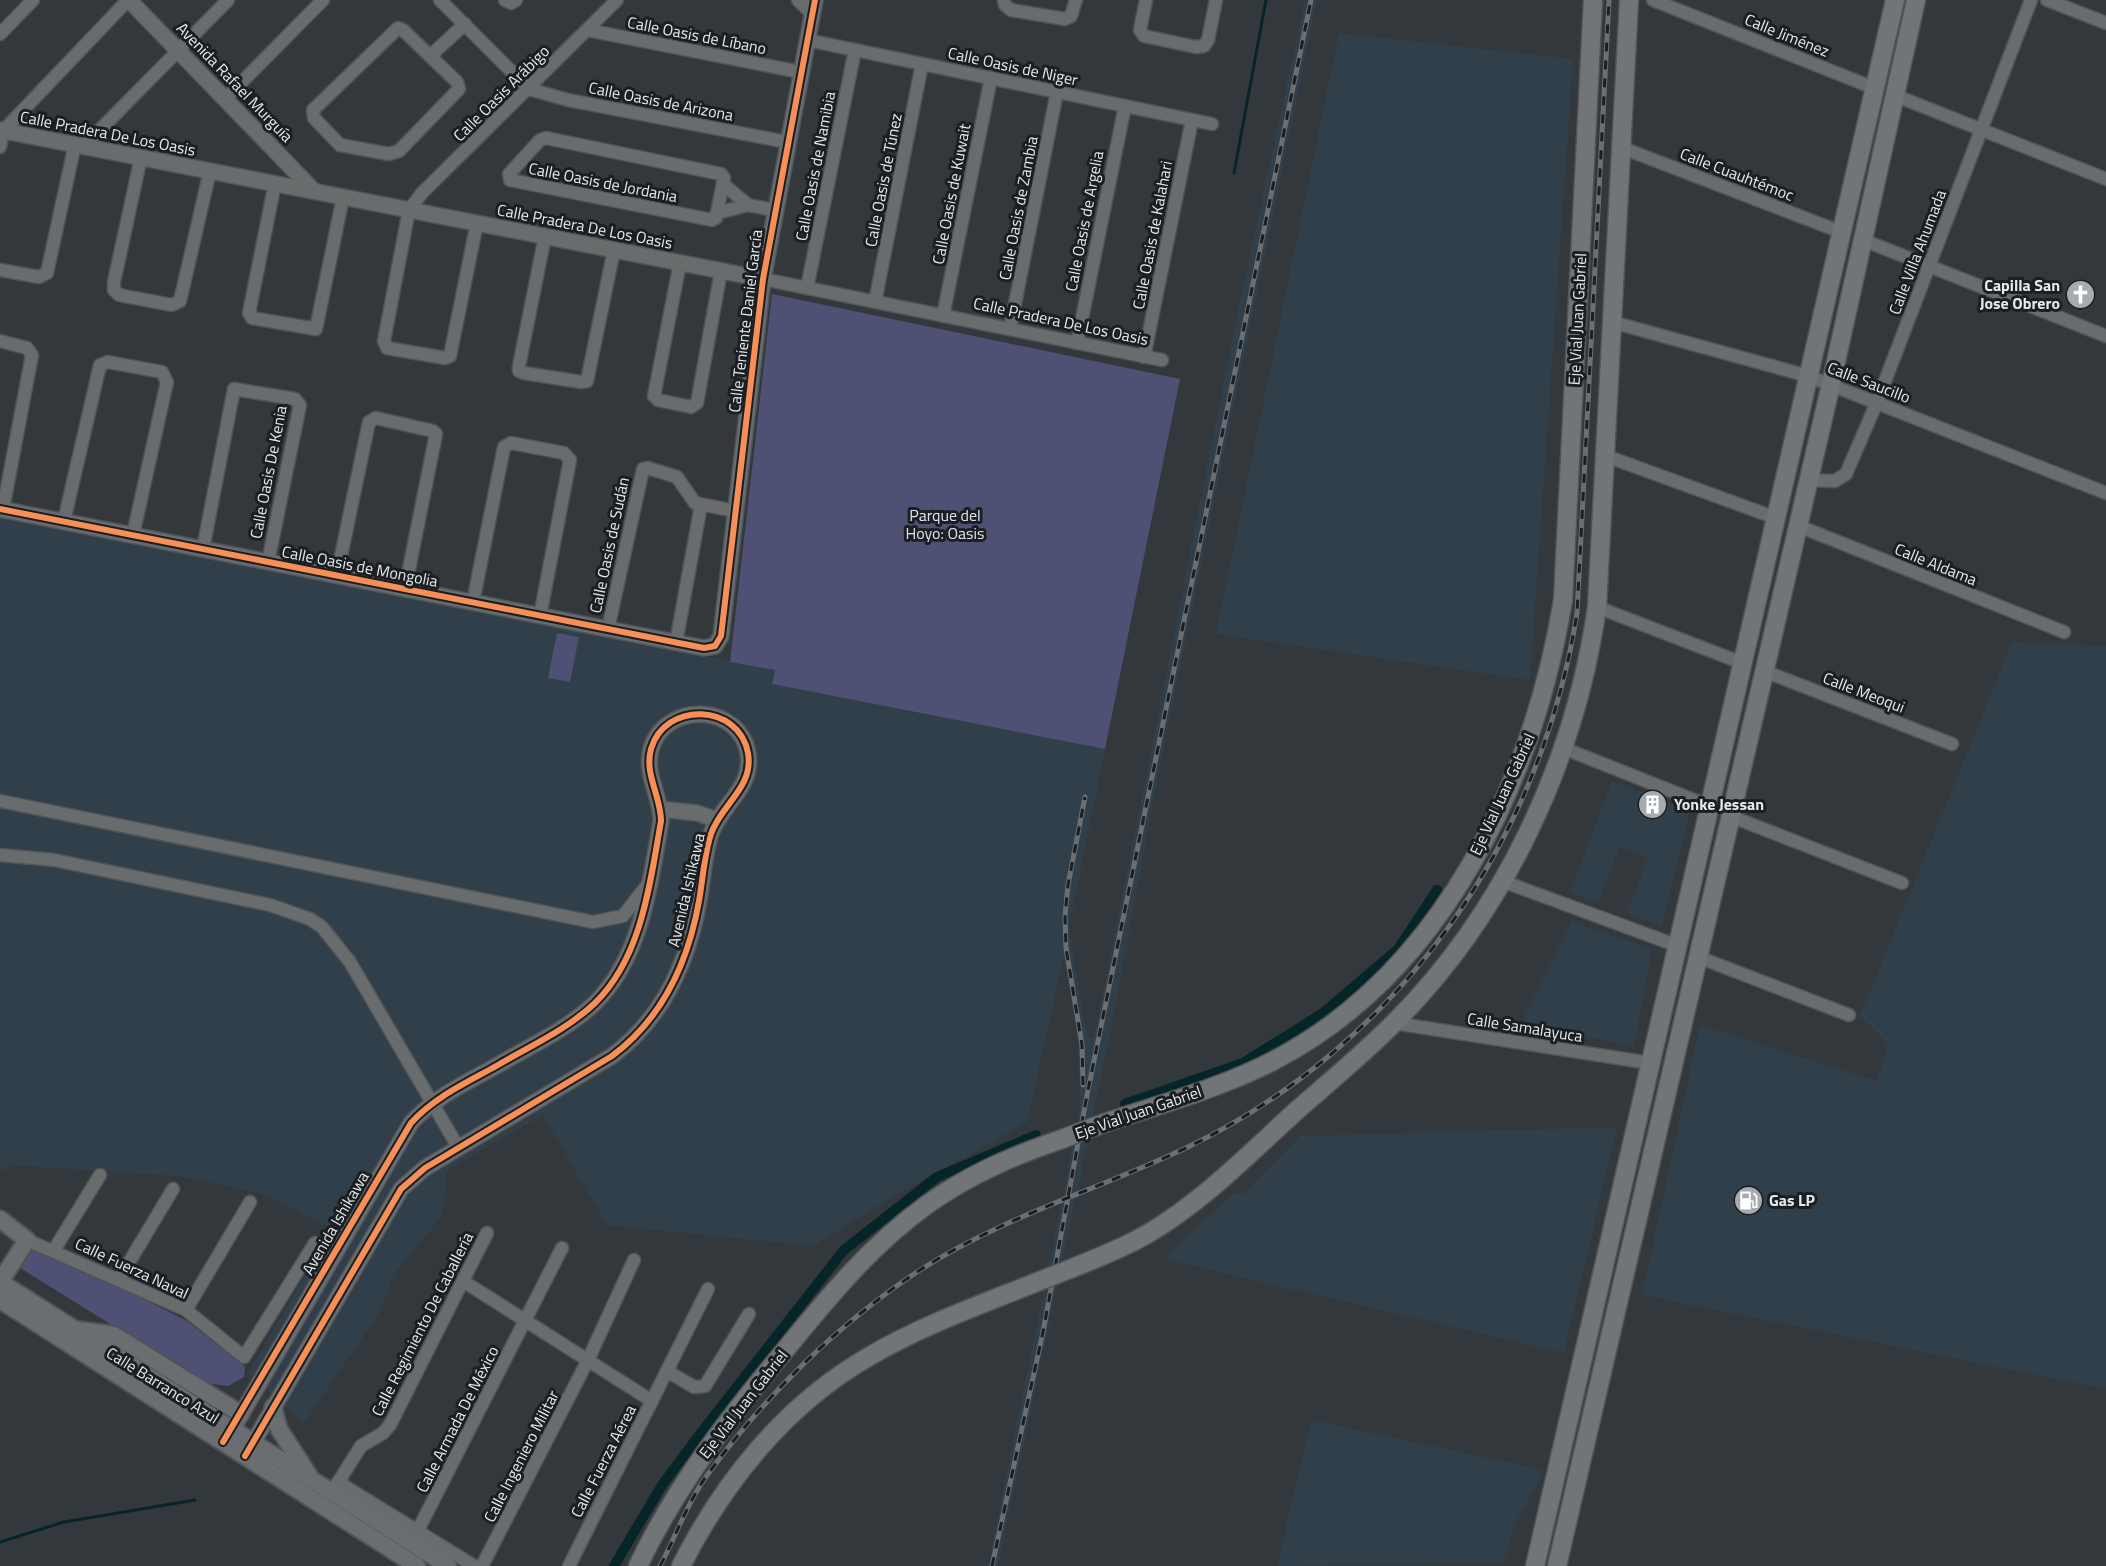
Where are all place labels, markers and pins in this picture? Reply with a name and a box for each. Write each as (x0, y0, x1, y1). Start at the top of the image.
place label: Capilla San Jose Obrero (1980, 273, 2060, 315)
church icon: Capilla San Jose Obrero (2065, 278, 2097, 310)
building icon: Yonke Jessan (1637, 788, 1669, 820)
place label: Yonke Jessan (1674, 792, 1764, 816)
fuel station icon: Gas LP (1732, 1184, 1764, 1216)
place label: Gas LP (1769, 1188, 1816, 1212)

